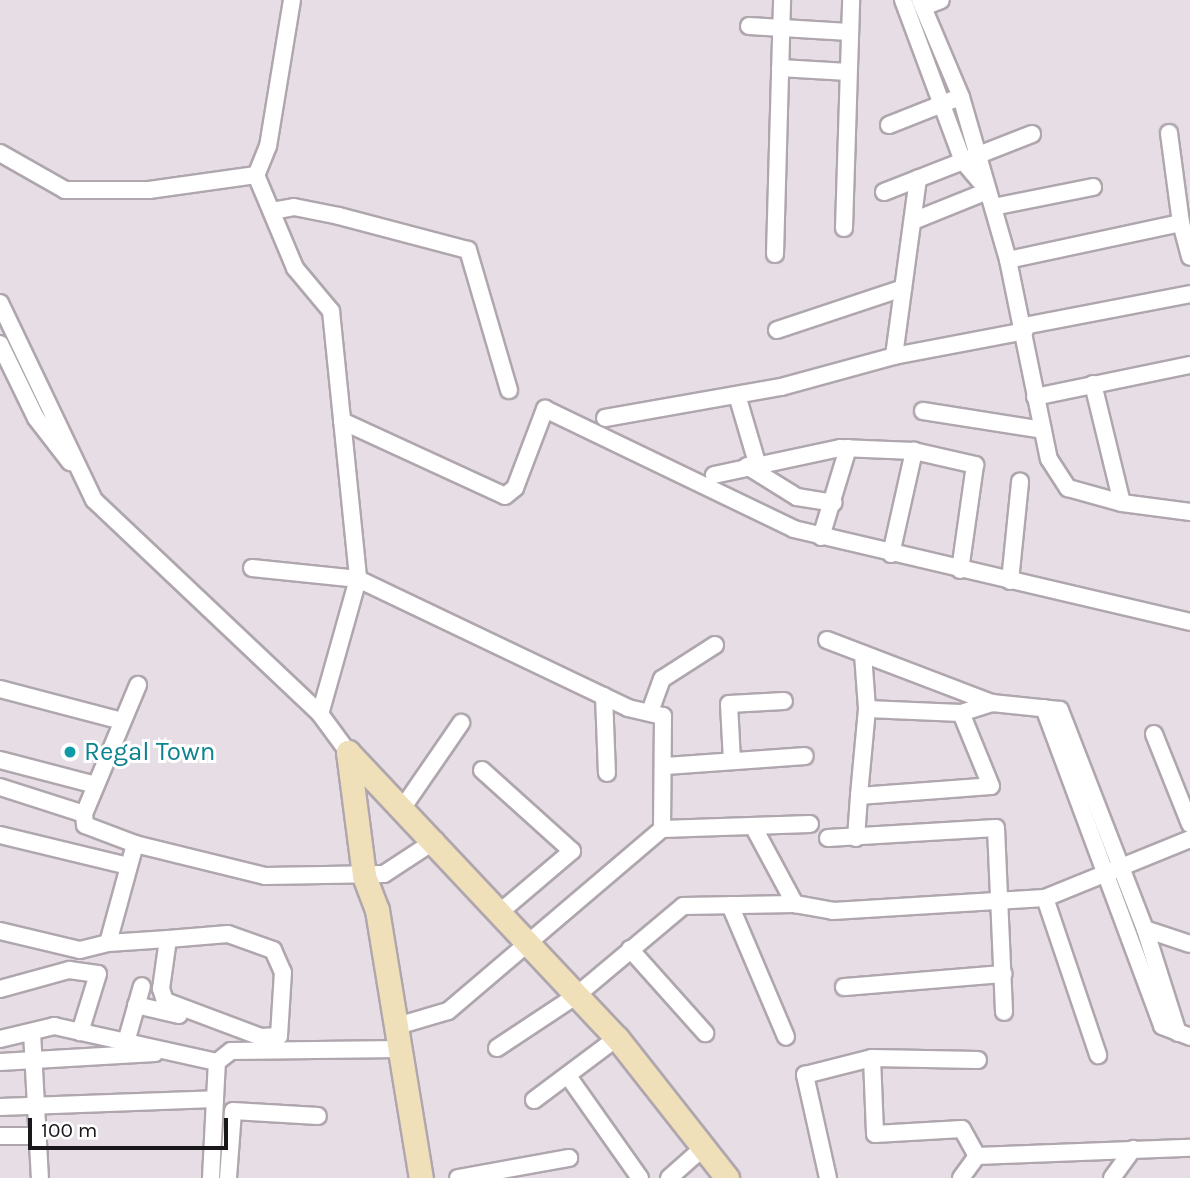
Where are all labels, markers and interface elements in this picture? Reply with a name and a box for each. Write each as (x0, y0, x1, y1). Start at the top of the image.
place label: Regal Town (84, 736, 215, 768)
marker: Regal Town (62, 744, 78, 760)
scale bar (32, 1104, 231, 1148)
text: 100 m (41, 1118, 98, 1142)

